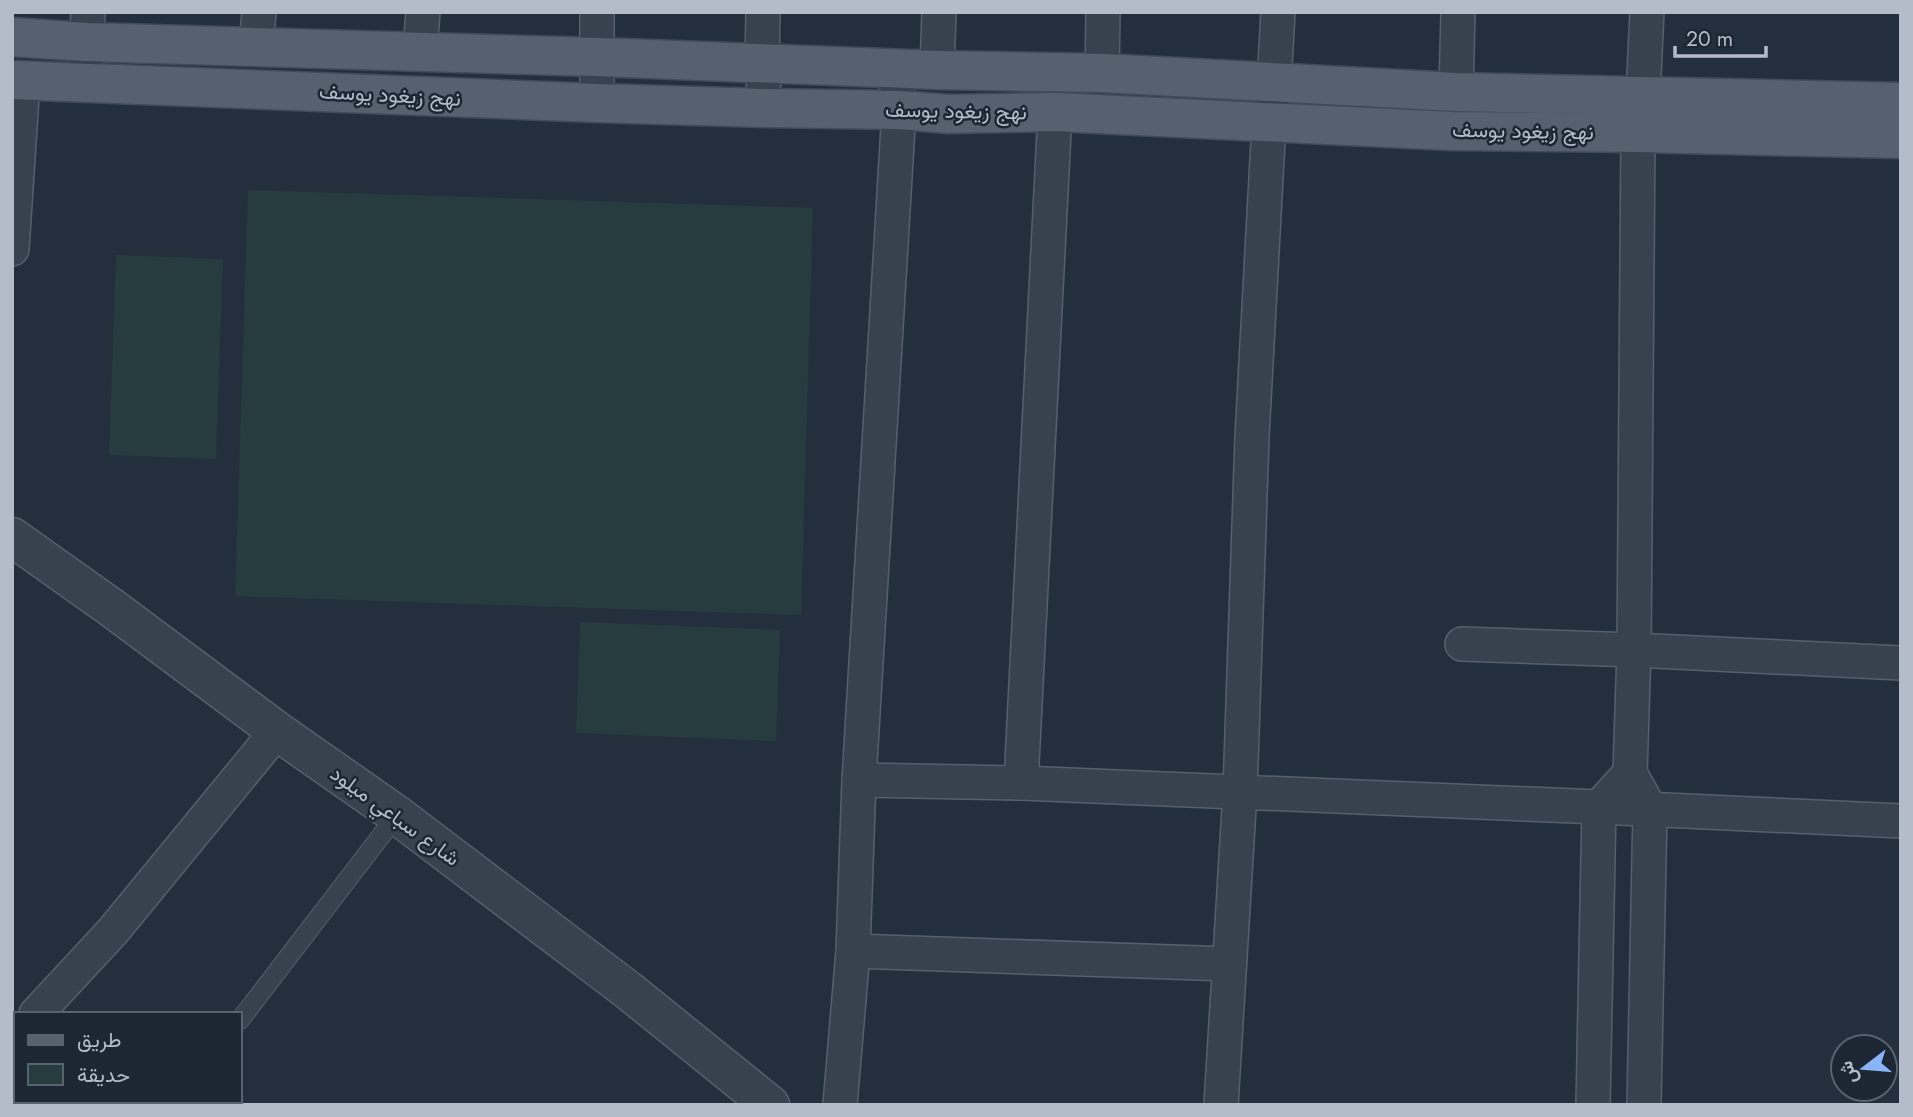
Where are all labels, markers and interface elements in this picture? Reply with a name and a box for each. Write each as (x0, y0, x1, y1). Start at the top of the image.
scale bar (1675, 14, 1766, 58)
text: 20 m (1686, 24, 1733, 54)
street label: نهج زيغود يوسف (318, 76, 462, 114)
street label: نهج زيغود يوسف (885, 95, 1027, 127)
street label: نهج زيغود يوسف (1452, 115, 1594, 147)
street label: شارع سباعي ميلود (323, 759, 466, 875)
legend (14, 1012, 242, 1103)
text: طريق (77, 1025, 122, 1055)
north arrow (1829, 1033, 1899, 1103)
text: ش (1832, 1058, 1864, 1087)
text: حديقة (77, 1060, 130, 1090)

